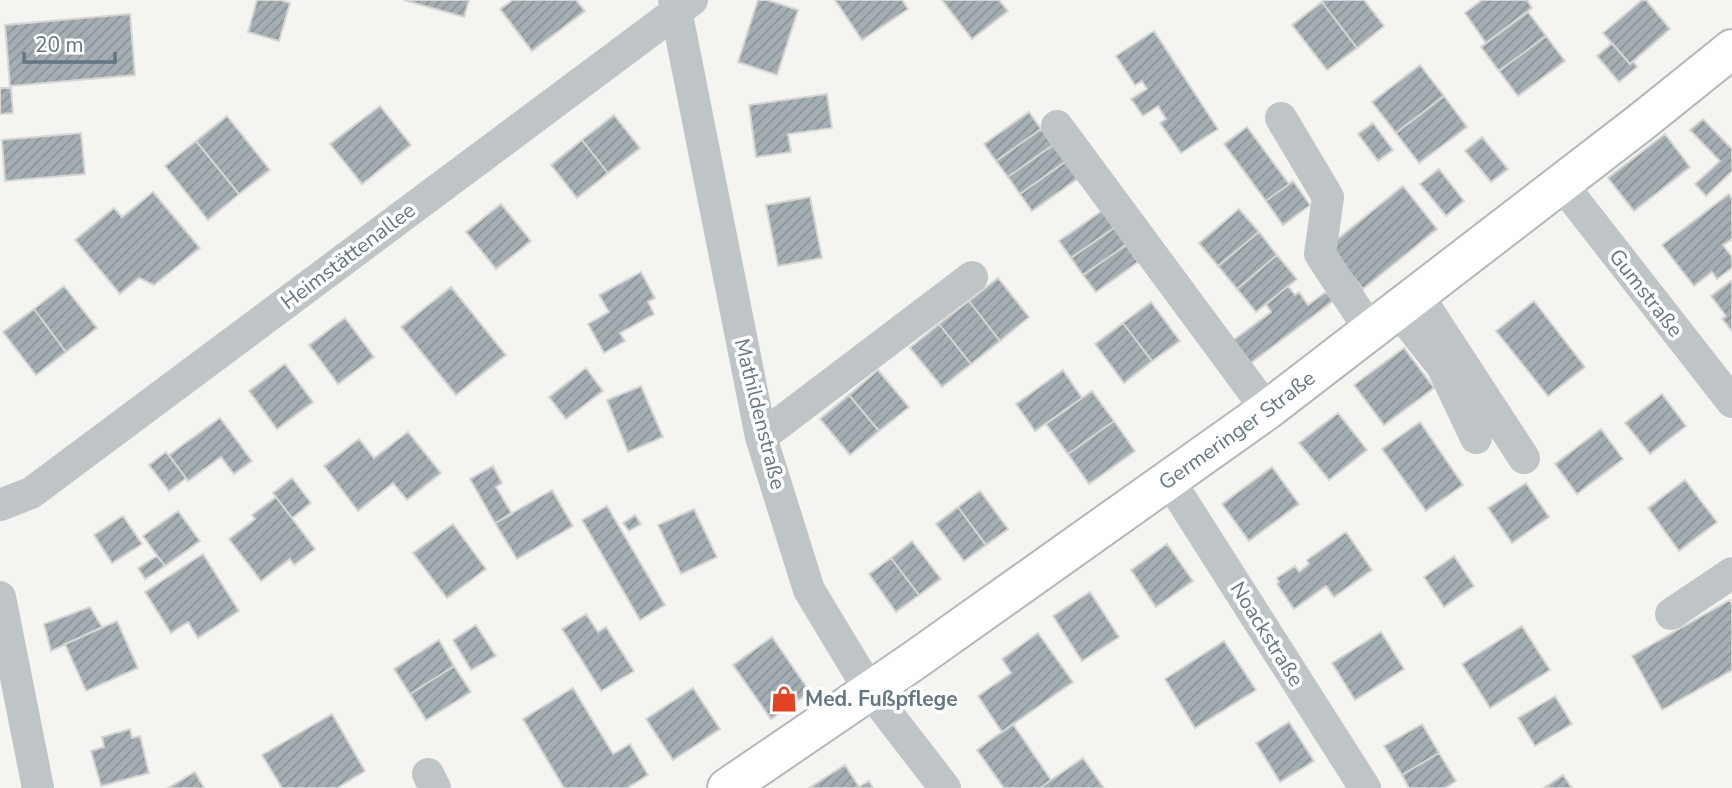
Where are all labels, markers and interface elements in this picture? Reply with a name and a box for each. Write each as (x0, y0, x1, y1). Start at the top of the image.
scale bar (24, 21, 116, 65)
text: 20 m (35, 31, 84, 59)
street label: Heimstättenallee (275, 196, 421, 316)
street label: Gumstraße (1603, 243, 1689, 343)
street label: Mathildenstraße (728, 336, 792, 492)
street label: Germeringer Straße (1153, 364, 1321, 496)
street label: Noackstraße (1224, 576, 1310, 692)
shop icon: Med. Fußpflege (769, 684, 799, 714)
place label: Med. Fußpflege (805, 685, 958, 713)

